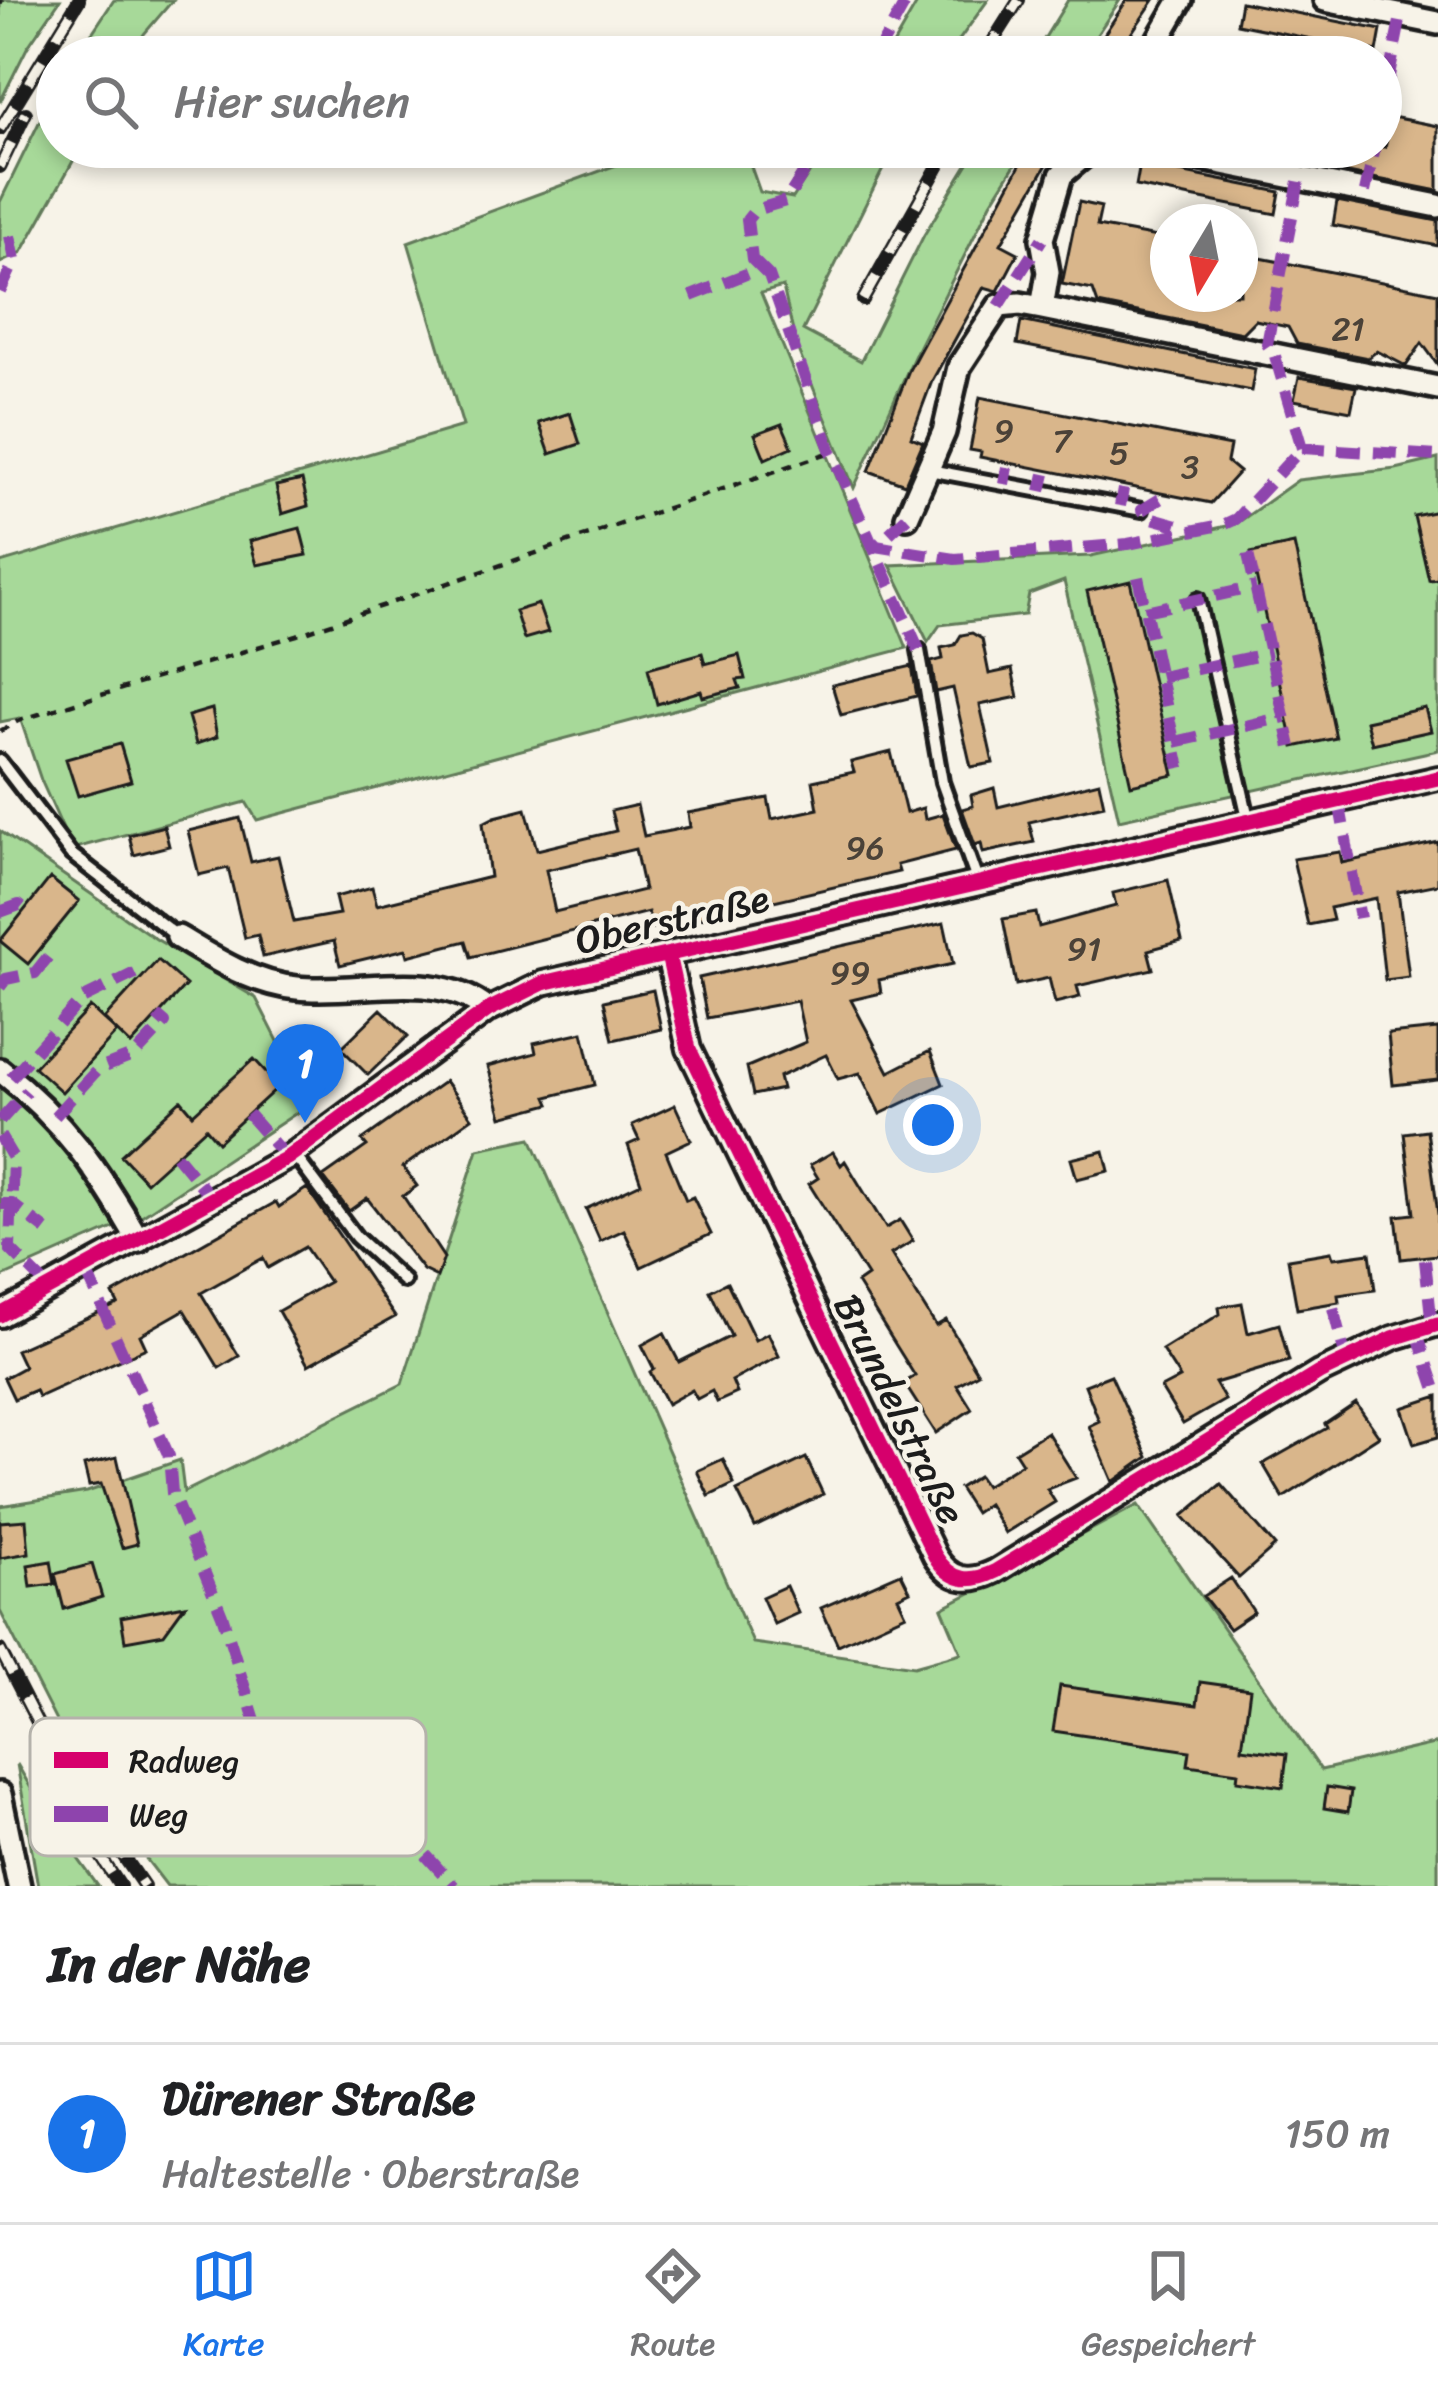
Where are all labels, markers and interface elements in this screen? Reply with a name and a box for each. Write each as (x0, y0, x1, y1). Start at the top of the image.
search box (36, 36, 1402, 168)
text: Hier suchen (174, 62, 410, 142)
icon: search (78, 69, 144, 135)
north arrow (1150, 204, 1258, 312)
house number: 21 (1331, 300, 1365, 358)
house number: 9 (994, 402, 1014, 460)
house number: 7 (1053, 412, 1074, 470)
house number: 5 (1109, 424, 1129, 482)
house number: 3 (1181, 438, 1199, 496)
house number: 96 (845, 819, 885, 877)
street label: Oberstraße (568, 863, 776, 975)
house number: 91 (1067, 920, 1101, 978)
house number: 99 (830, 944, 870, 1002)
pin: 1 (266, 1024, 344, 1123)
your location (903, 1095, 963, 1155)
street label: Brundelstraße (814, 1281, 986, 1537)
legend (30, 1718, 426, 1856)
text: Radweg (129, 1732, 239, 1790)
text: Weg (129, 1786, 188, 1844)
text: In der Nähe (48, 1919, 310, 2009)
text: Dürener Straße (162, 2059, 475, 2139)
text: 1 (79, 2099, 95, 2168)
text: 150 m (1285, 2099, 1390, 2168)
text: Haltestelle · Oberstraße (162, 2139, 579, 2208)
tab: Karte (183, 2243, 265, 2373)
tab: Route (630, 2243, 715, 2373)
tab: Gespeichert (1081, 2243, 1255, 2373)

